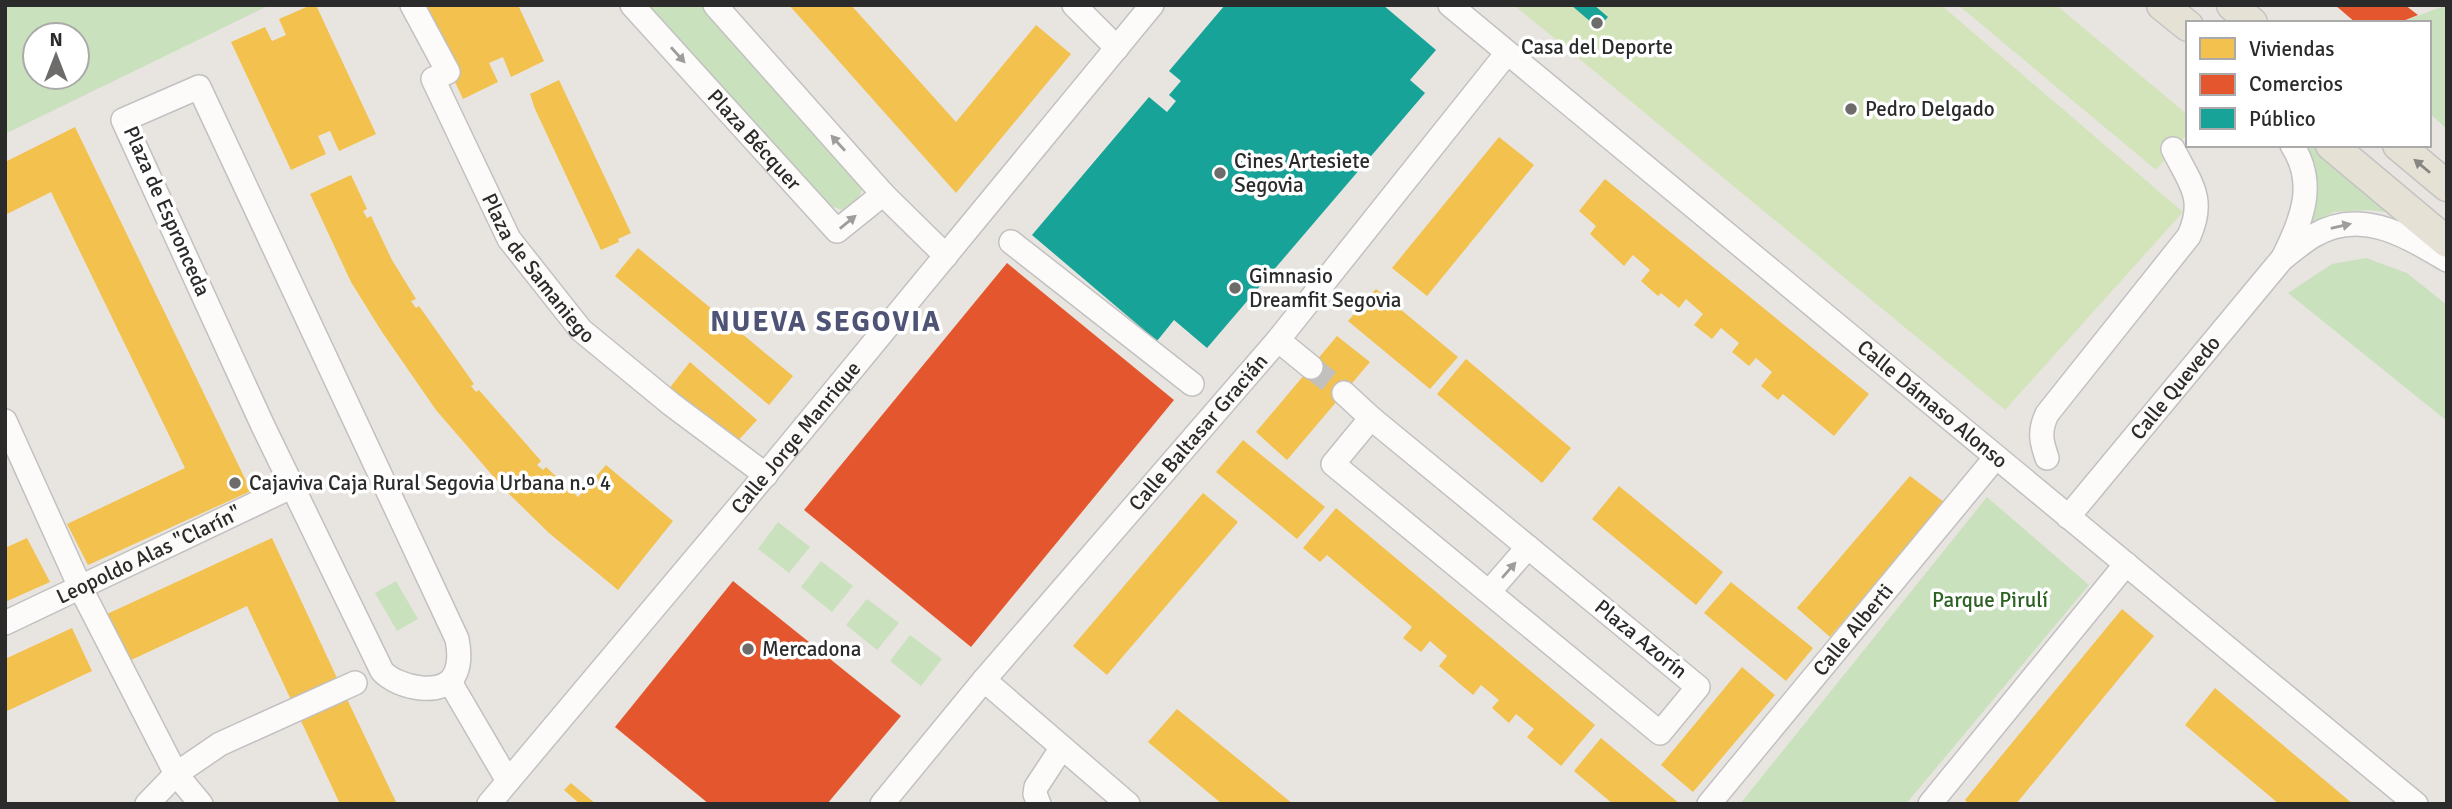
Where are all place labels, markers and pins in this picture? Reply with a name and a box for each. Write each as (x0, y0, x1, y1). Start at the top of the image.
marker: Casa del Deporte (1589, 15, 1605, 31)
place label: Casa del Deporte (1521, 34, 1673, 60)
place label: Pedro Delgado (1865, 96, 1995, 122)
marker: Pedro Delgado (1843, 101, 1859, 117)
place label: Cines Artesiete Segovia (1234, 148, 1370, 198)
marker: Cines Artesiete Segovia (1212, 165, 1228, 181)
place label: Gimnasio Dreamfit Segovia (1249, 263, 1402, 313)
marker: Gimnasio Dreamfit Segovia (1227, 280, 1243, 296)
place label: Cajaviva Caja Rural Segovia Urbana n.º 4 (249, 470, 611, 496)
marker: Cajaviva Caja Rural Segovia Urbana n.º 4 (227, 475, 243, 491)
place label: Mercadona (762, 636, 861, 662)
marker: Mercadona (740, 641, 756, 657)

